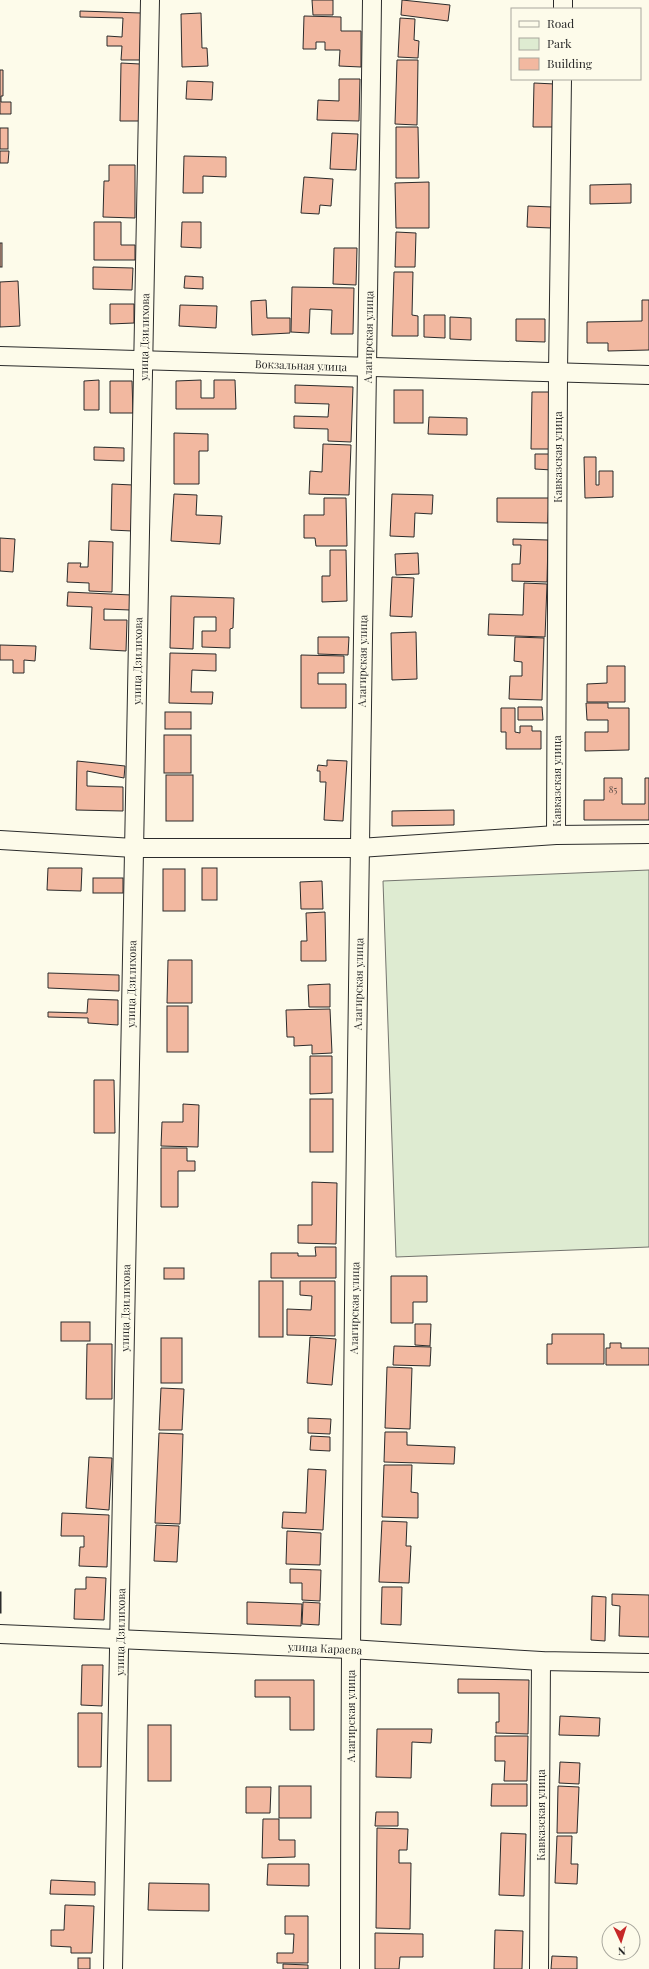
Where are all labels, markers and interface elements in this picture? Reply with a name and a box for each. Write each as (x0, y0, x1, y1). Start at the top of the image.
legend (511, 8, 641, 80)
text: Road (547, 15, 574, 31)
text: Park (547, 35, 572, 51)
text: Building (547, 55, 593, 71)
street label: Алагирская улица (360, 290, 376, 384)
street label: улица Дзилихова (136, 293, 152, 382)
street label: Вокзальная улица (255, 356, 348, 374)
street label: Кавказская улица (550, 411, 565, 503)
street label: Алагирская улица (354, 614, 370, 708)
street label: улица Дзилихова (129, 617, 145, 706)
street label: Кавказская улица (549, 735, 564, 827)
house number: 85 (609, 783, 617, 795)
street label: Алагирская улица (350, 937, 366, 1031)
street label: улица Дзилихова (123, 940, 139, 1029)
street label: Алагирская улица (346, 1261, 362, 1355)
street label: улица Дзилихова (117, 1264, 133, 1353)
street label: улица Дзилихова (112, 1588, 128, 1677)
street label: улица Караева (287, 1639, 363, 1657)
street label: Алагирская улица (343, 1669, 358, 1763)
street label: Кавказская улица (533, 1769, 548, 1861)
north arrow (601, 1921, 641, 1961)
text: N (617, 1944, 626, 1959)

